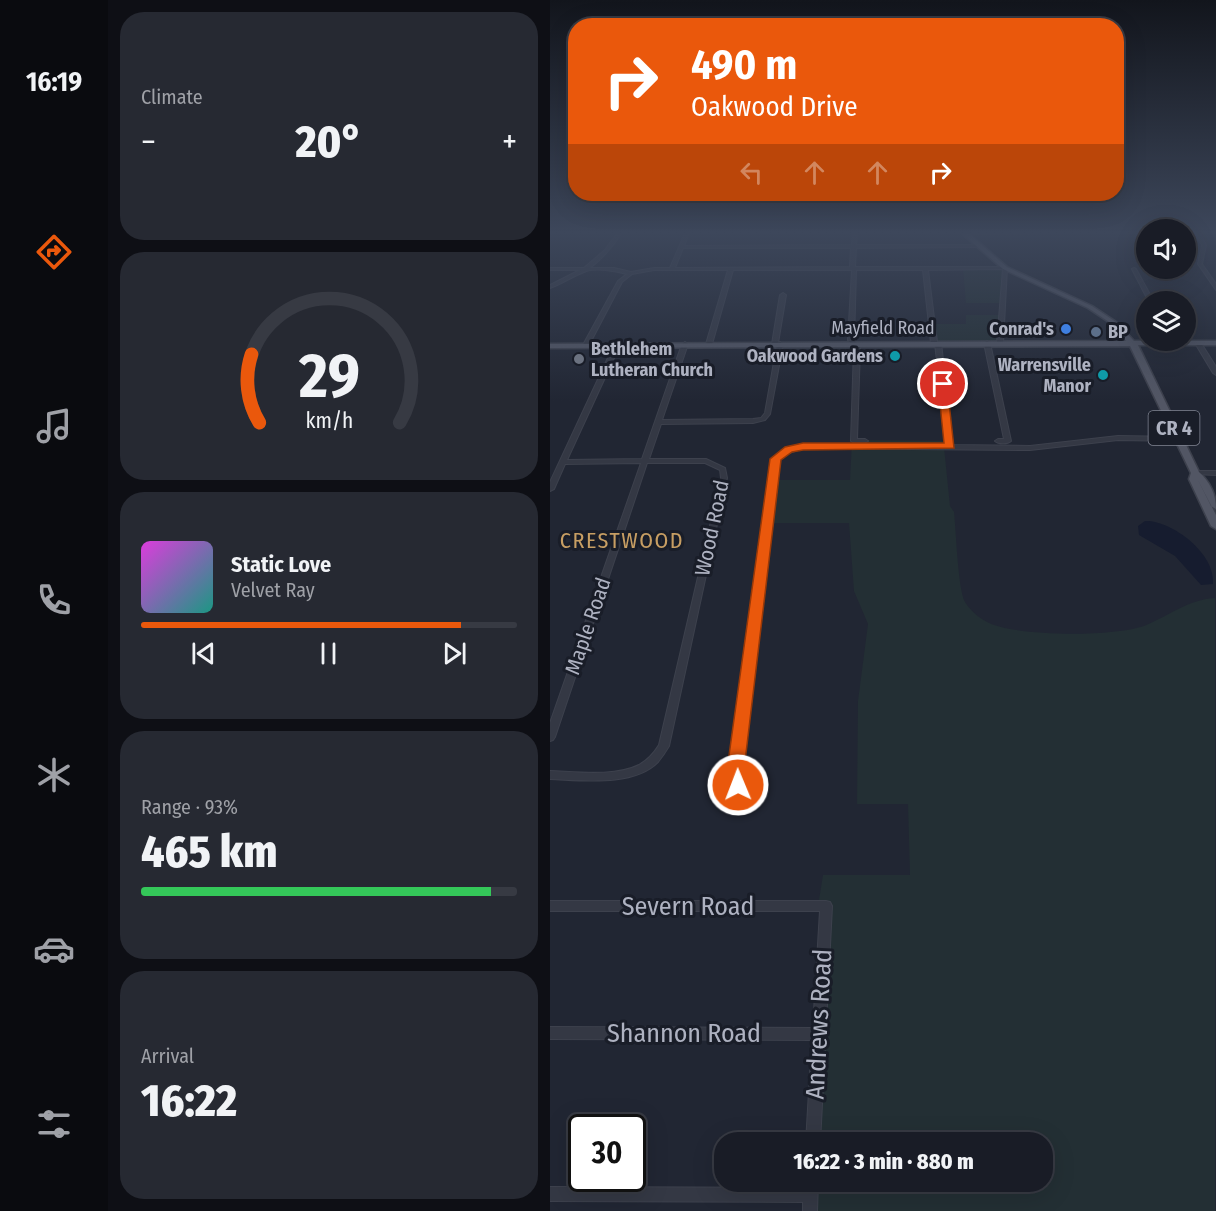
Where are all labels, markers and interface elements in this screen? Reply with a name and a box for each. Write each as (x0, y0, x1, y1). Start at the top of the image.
text: 490 m (691, 40, 797, 90)
icon: right (592, 42, 670, 120)
text: 16:19 (26, 66, 82, 98)
text: Climate (141, 85, 203, 109)
text: Oakwood Drive (691, 91, 858, 123)
text: 20° (295, 115, 362, 169)
text: − (141, 122, 156, 162)
text: + (502, 122, 517, 162)
icon: left (735, 156, 768, 189)
icon: ahead (798, 156, 831, 189)
icon: ahead (861, 156, 894, 189)
icon: right (924, 156, 957, 189)
map controls (1136, 219, 1196, 351)
button: sound (1136, 219, 1196, 279)
icon: directions (33, 231, 75, 273)
button: layers (1136, 291, 1196, 351)
street label: Mayfield Road (831, 317, 935, 339)
place label: Conrad's (989, 318, 1054, 340)
place label: BP (1108, 321, 1128, 343)
marker: Conrad's (1059, 322, 1073, 336)
marker: BP (1089, 325, 1103, 339)
place label: Bethlehem Lutheran Church (591, 338, 713, 381)
text: 29 (298, 339, 359, 414)
place label: Oakwood Gardens (747, 345, 883, 367)
marker: Oakwood Gardens (888, 349, 902, 363)
marker: Bethlehem Lutheran Church (572, 352, 586, 366)
place label: Warrensville Manor (998, 354, 1091, 397)
pin (917, 358, 968, 409)
icon: arrive (926, 367, 959, 400)
marker: Warrensville Manor (1096, 368, 1110, 382)
icon: music (33, 405, 75, 447)
text: km/h (305, 408, 353, 434)
road number: CR 4 (1148, 411, 1200, 445)
street label: Wood Road (689, 478, 735, 578)
district label: CRESTWOOD (560, 527, 684, 554)
text: Static Love (231, 551, 331, 578)
street label: Maple Road (559, 574, 617, 678)
text: Velvet Ray (231, 578, 315, 602)
icon: phone (33, 579, 75, 621)
icon: previous (187, 637, 220, 670)
icon: pause (312, 637, 345, 670)
icon: next (438, 637, 471, 670)
position arrow (706, 753, 770, 817)
icon: climate (33, 754, 75, 796)
text: Range · 93% (141, 795, 238, 819)
text: 465 km (141, 825, 278, 879)
street label: Severn Road (622, 891, 754, 922)
icon: car (33, 928, 75, 970)
street label: Andrews Road (800, 948, 838, 1100)
street label: Shannon Road (607, 1018, 761, 1049)
text: Arrival (141, 1044, 194, 1068)
text: 16:22 (141, 1074, 237, 1128)
icon: filters (33, 1103, 75, 1145)
speed limit sign: 30 (568, 1114, 646, 1192)
text: 16:22 · 3 min · 880 m (793, 1148, 974, 1175)

